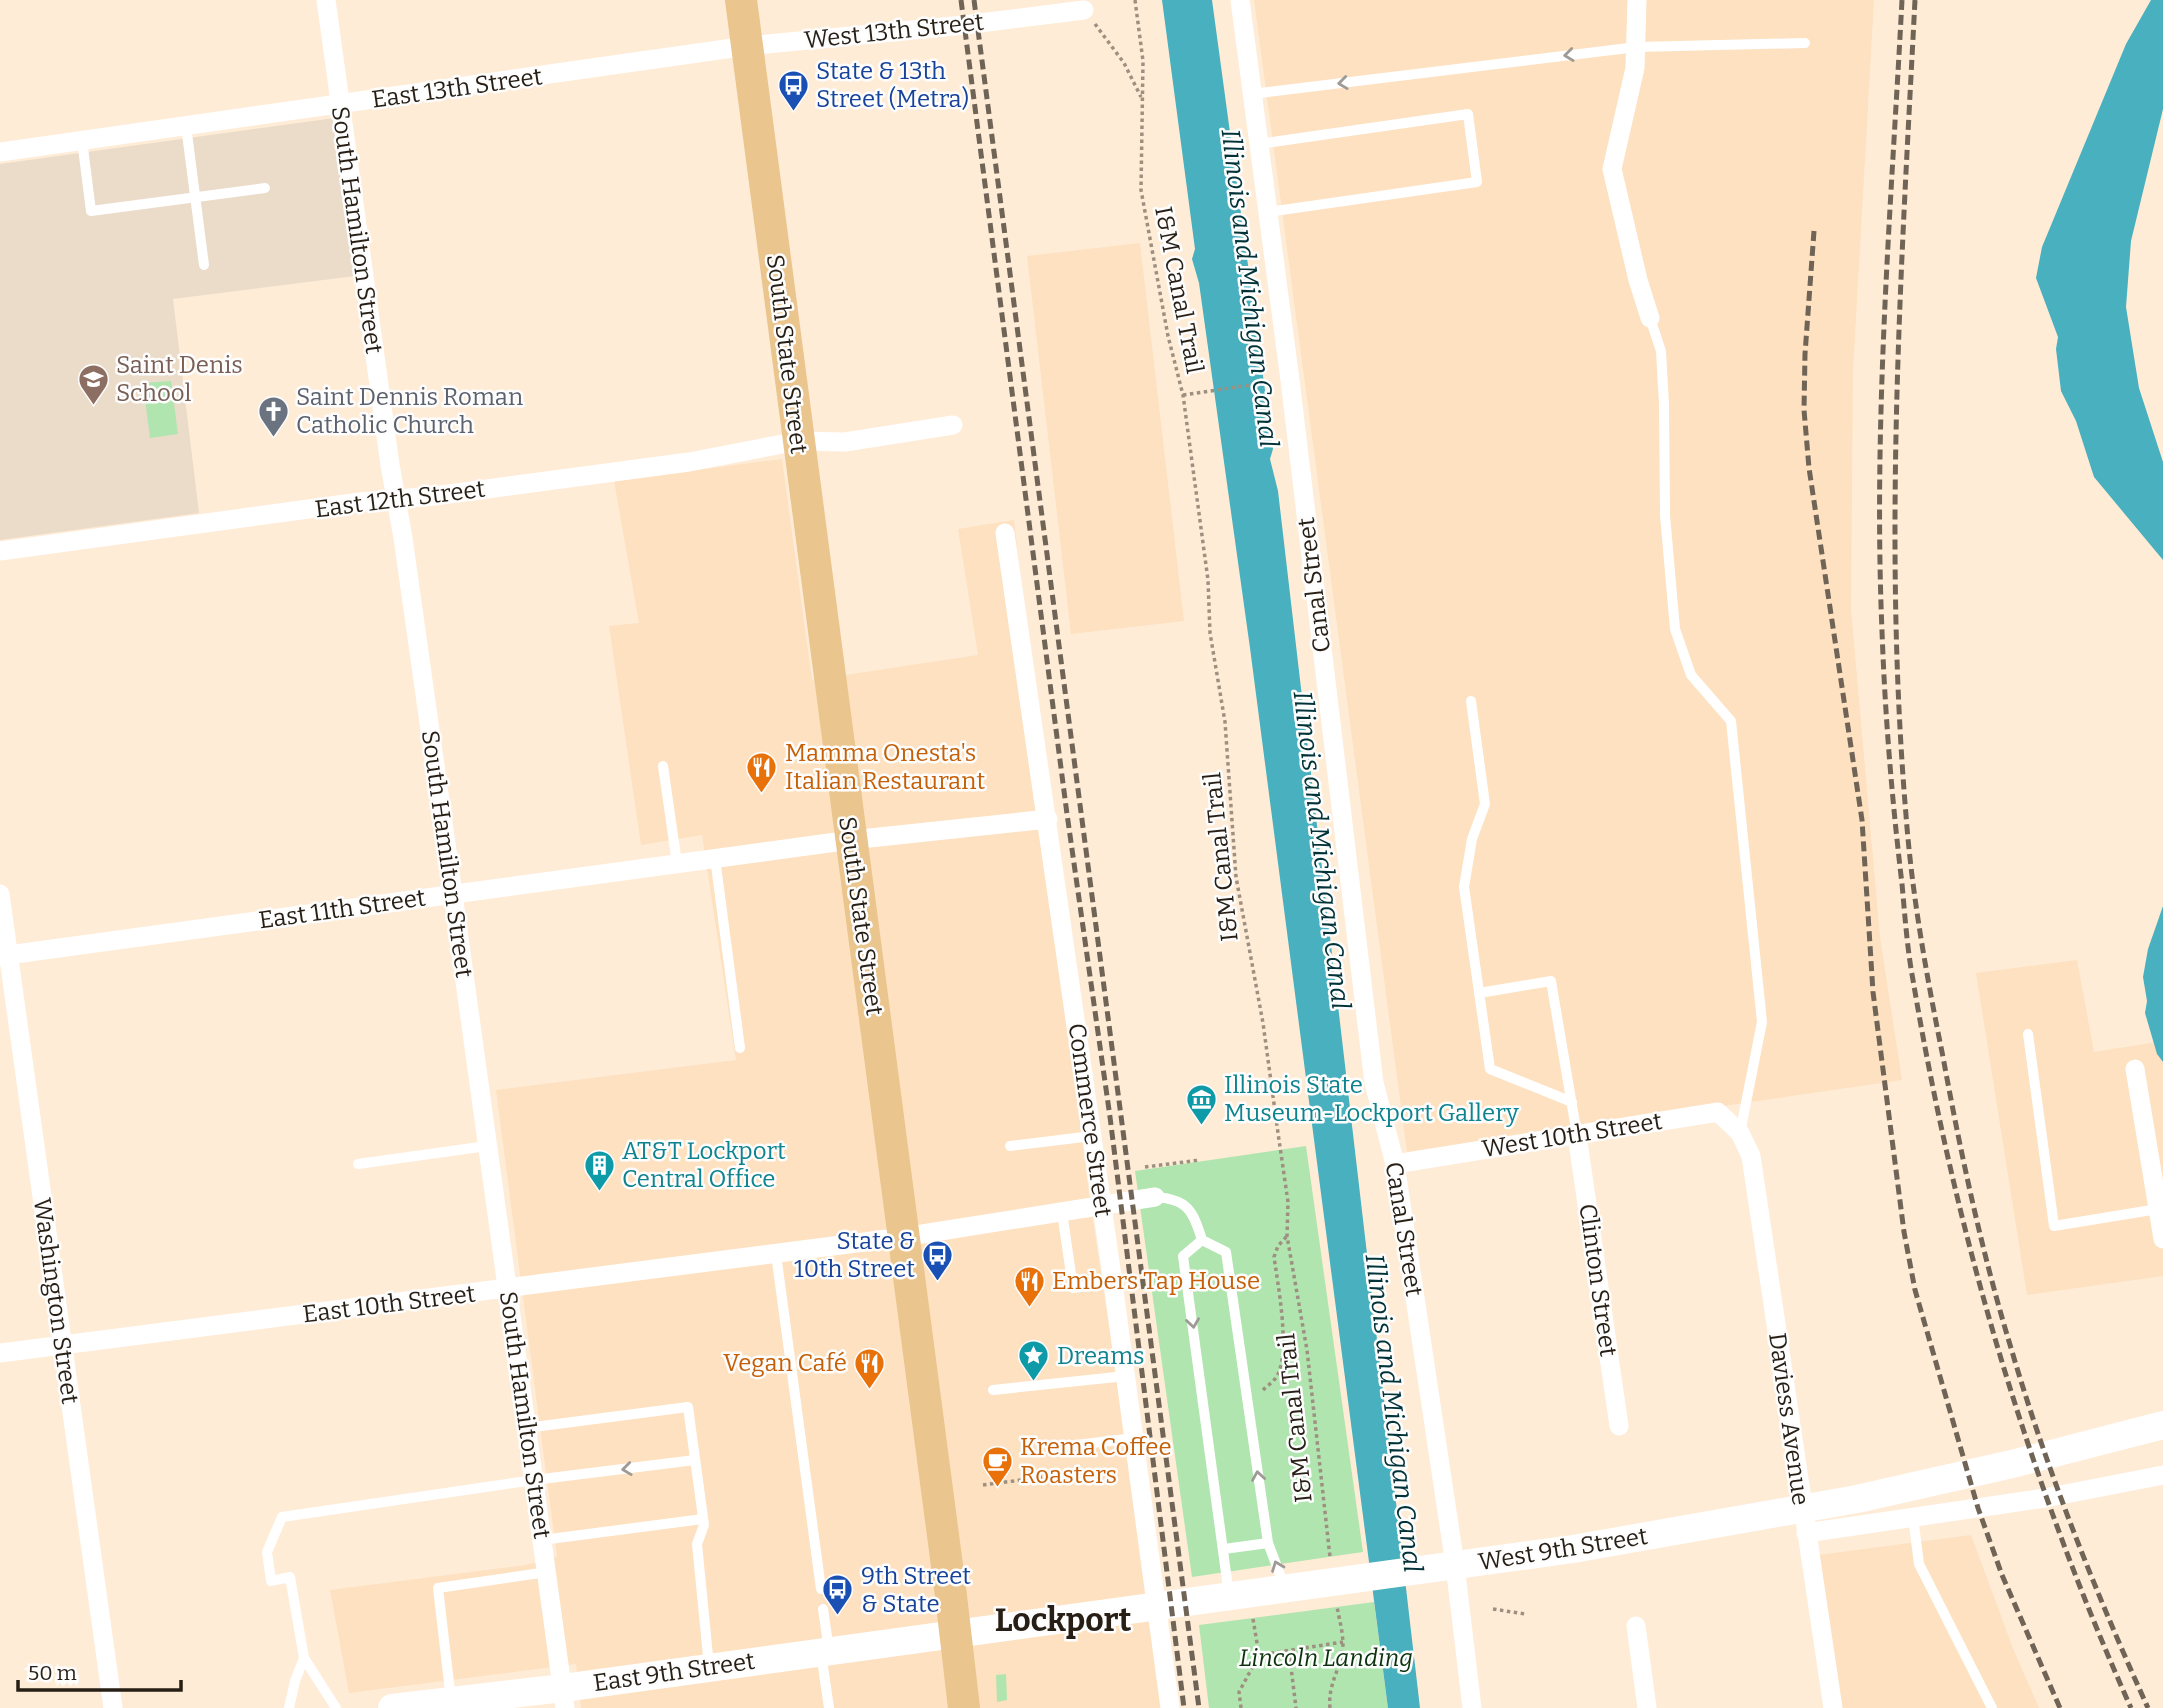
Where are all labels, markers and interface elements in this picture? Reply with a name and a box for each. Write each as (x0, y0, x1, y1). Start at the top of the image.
street label: West 13th Street (803, 8, 985, 54)
one-way arrow (1563, 48, 1575, 63)
place label: State & 13th Street (Metra) (816, 57, 969, 113)
street label: East 13th Street (370, 62, 544, 114)
bus stop icon: State & 13th Street (Metra) (776, 68, 810, 112)
one-way arrow (1337, 75, 1349, 90)
street label: South Hamilton Street (326, 104, 388, 356)
water label: Illinois and Michigan Canal (1215, 127, 1284, 449)
street label: I&M Canal Trail (1149, 204, 1209, 376)
street label: South State Street (761, 253, 813, 456)
place label: Saint Denis School (116, 351, 243, 407)
school or university icon: Saint Denis School (76, 362, 110, 406)
place label: Saint Dennis Roman Catholic Church (296, 383, 523, 439)
church icon: Saint Dennis Roman Catholic Church (256, 394, 290, 438)
street label: East 12th Street (313, 475, 487, 523)
street label: Canal Street (1292, 516, 1336, 654)
water label: Illinois and Michigan Canal (1287, 689, 1356, 1011)
street label: South Hamilton Street (416, 728, 478, 980)
place label: Mamma Onesta's Italian Restaurant (785, 739, 985, 795)
restaurant icon: Mamma Onesta's Italian Restaurant (745, 750, 779, 794)
street label: I&M Canal Trail (1198, 771, 1244, 943)
street label: South State Street (833, 815, 889, 1018)
street label: East 11th Street (257, 883, 427, 935)
street label: Commerce Street (1063, 1021, 1117, 1219)
place label: Illinois State Museum-Lockport Gallery (1224, 1071, 1519, 1127)
museum icon: Illinois State Museum-Lockport Gallery (1184, 1082, 1218, 1126)
street label: West 10th Street (1480, 1107, 1664, 1163)
place label: AT&T Lockport Central Office (622, 1137, 786, 1193)
building icon: AT&T Lockport Central Office (582, 1148, 616, 1192)
street label: Canal Street (1380, 1160, 1429, 1299)
street label: Washington Street (28, 1196, 84, 1406)
street label: Clinton Street (1573, 1202, 1623, 1358)
place label: State & 10th Street (794, 1227, 915, 1283)
bus stop icon: State & 10th Street (921, 1238, 955, 1282)
water label: Illinois and Michigan Canal (1359, 1252, 1428, 1574)
restaurant icon: Embers Tap House (1012, 1264, 1046, 1308)
place label: Embers Tap House (1052, 1267, 1260, 1295)
street label: East 10th Street (301, 1279, 477, 1328)
street label: South Hamilton Street (494, 1289, 556, 1541)
one-way arrow (1185, 1317, 1200, 1329)
street label: Daviess Avenue (1763, 1331, 1815, 1507)
street label: I&M Canal Trail (1272, 1332, 1318, 1504)
place icon: Dreams (1017, 1339, 1051, 1383)
place label: Dreams (1057, 1342, 1145, 1370)
restaurant icon: Vegan Café (853, 1346, 887, 1390)
place label: Vegan Café (723, 1349, 847, 1377)
place label: Krema Coffee Roasters (1020, 1433, 1172, 1489)
cafe icon: Krema Coffee Roasters (980, 1444, 1014, 1488)
one-way arrow (621, 1461, 633, 1476)
one-way arrow (1251, 1470, 1266, 1481)
street label: West 9th Street (1476, 1522, 1650, 1576)
one-way arrow (1271, 1560, 1285, 1572)
place label: 9th Street & State (861, 1562, 971, 1618)
bus stop icon: 9th Street & State (821, 1573, 855, 1617)
district label: Lockport (995, 1601, 1132, 1639)
park label: Lincoln Landing (1239, 1644, 1413, 1672)
street label: East 9th Street (592, 1647, 757, 1697)
scale bar (18, 1648, 180, 1692)
text: 50 m (28, 1660, 77, 1686)

